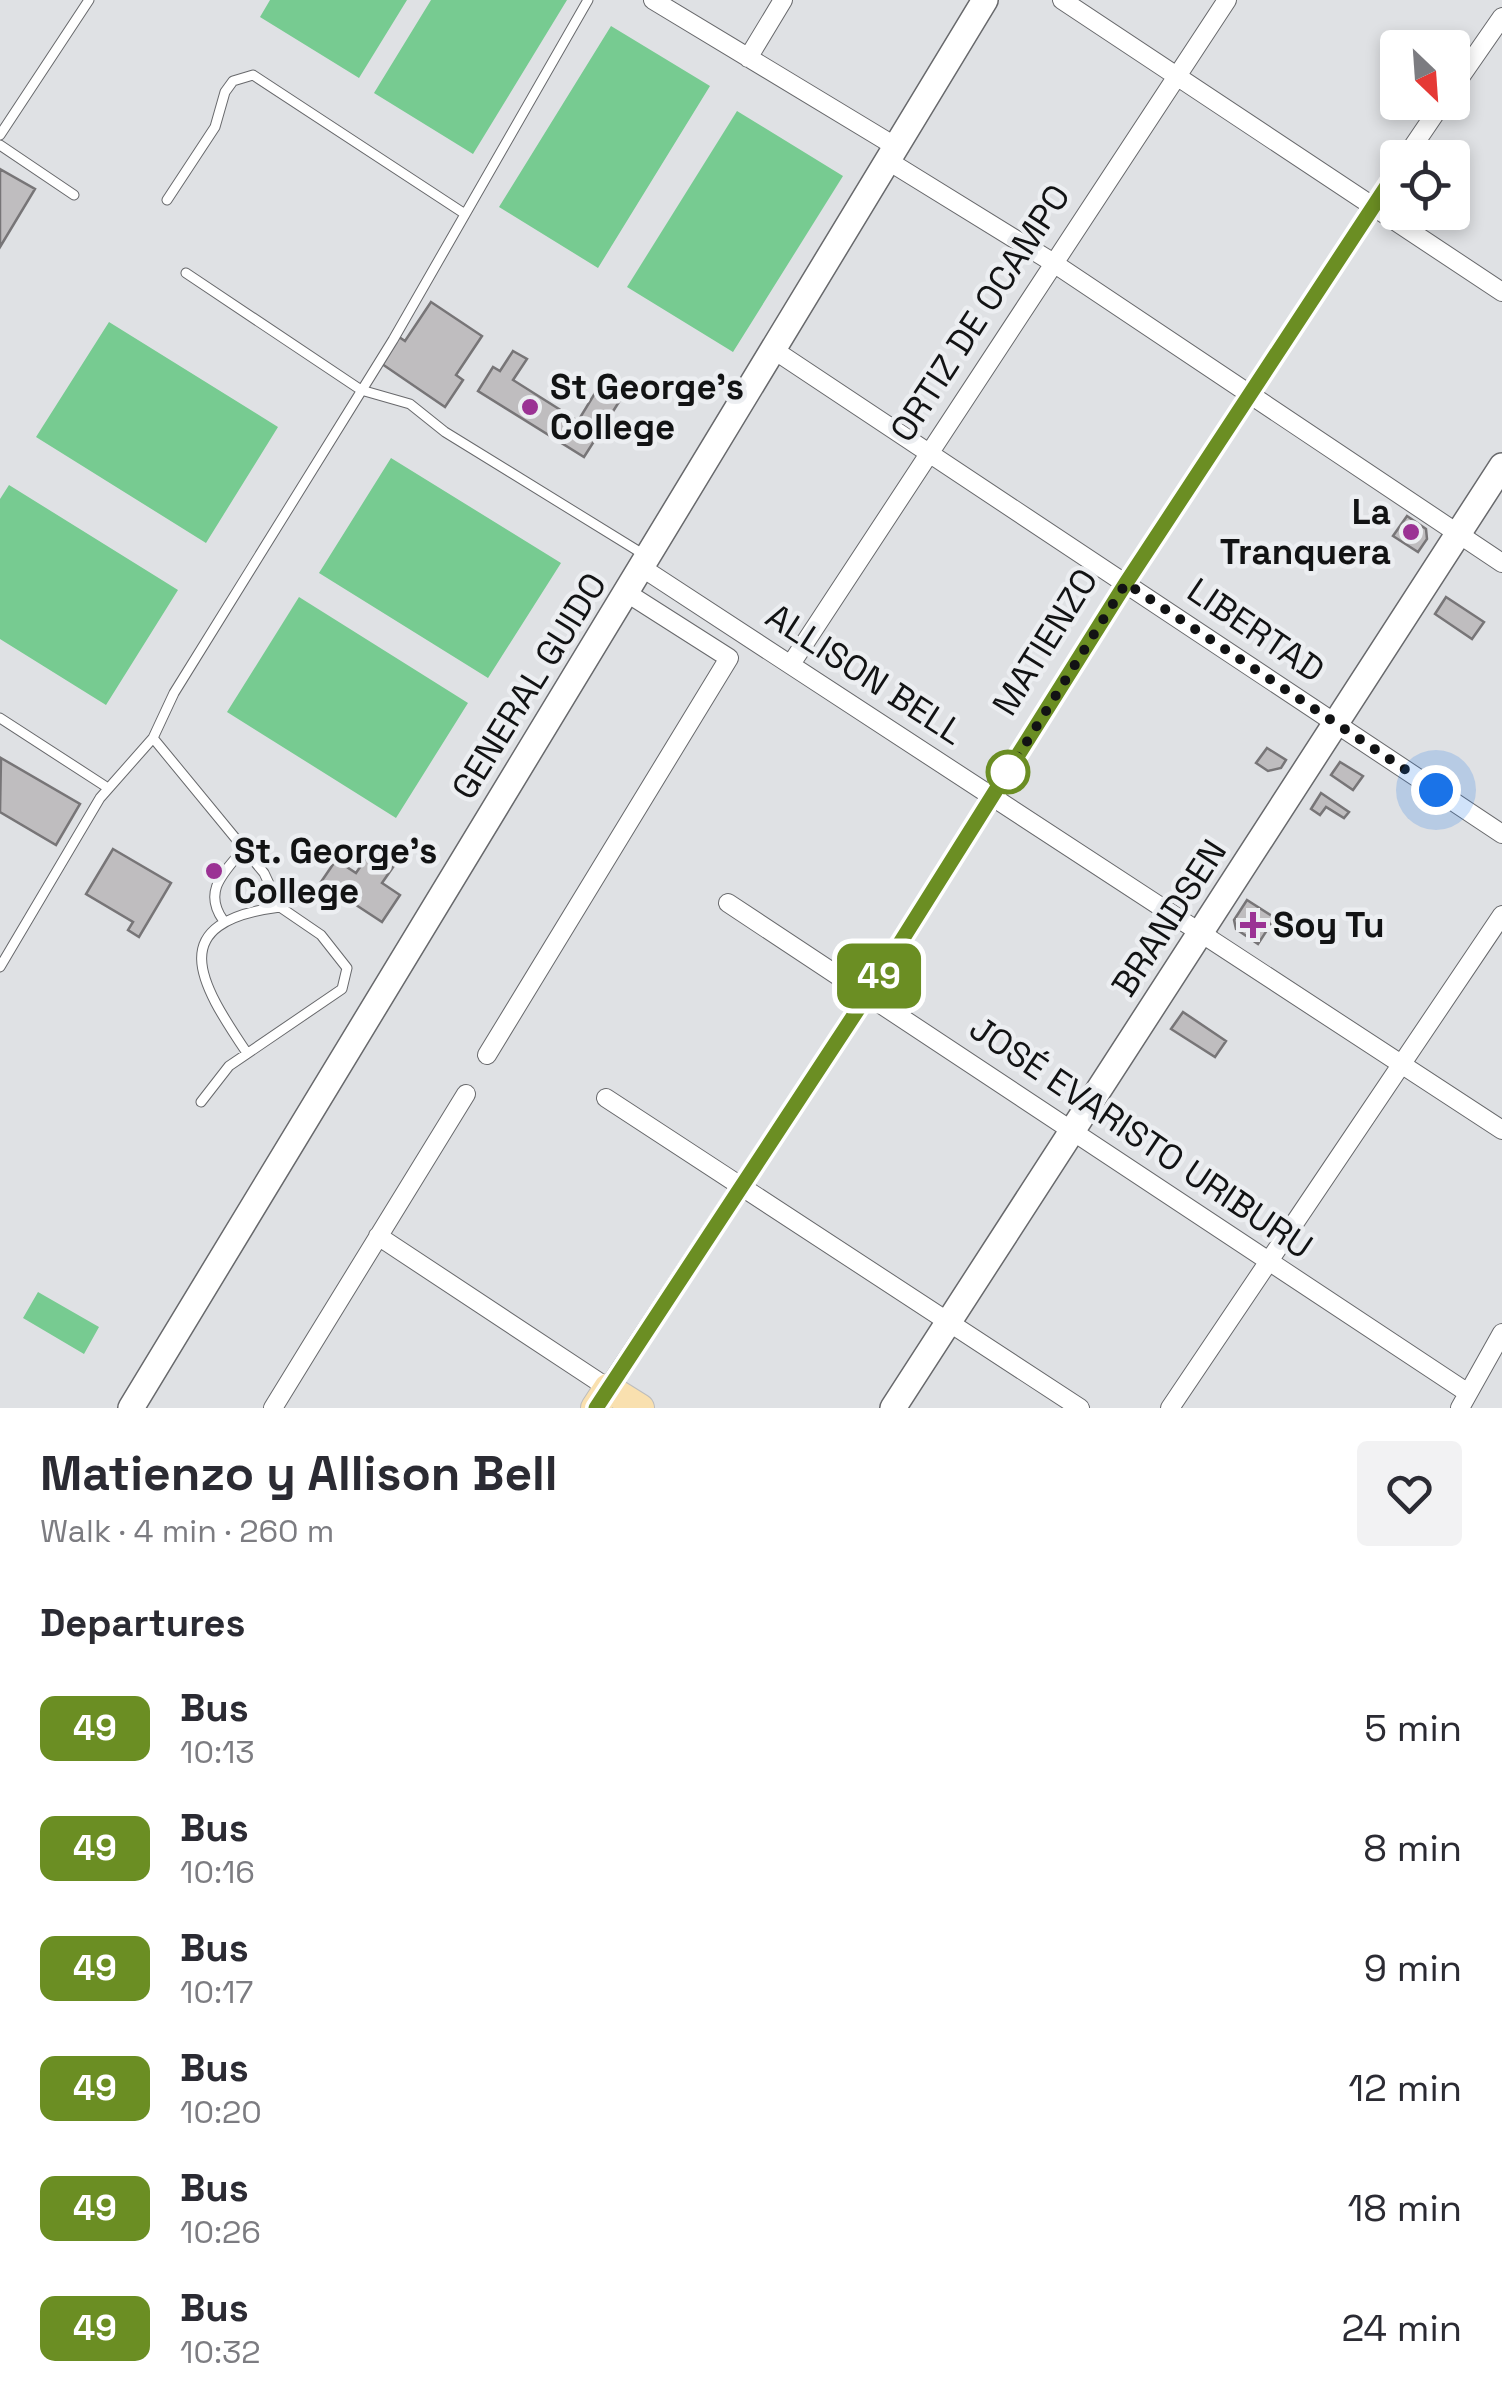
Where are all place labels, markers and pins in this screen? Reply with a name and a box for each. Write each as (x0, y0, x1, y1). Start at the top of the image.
place label: St George's College (550, 365, 744, 449)
marker: St George's College (519, 396, 541, 418)
place label: La Tranquera (1220, 490, 1391, 574)
marker: La Tranquera (1400, 521, 1422, 543)
unlabelled marker (987, 751, 1029, 793)
place label: St. George's College (234, 829, 437, 913)
marker: St. George's College (203, 860, 225, 882)
place label: Soy Tu (1273, 903, 1385, 947)
marker: Soy Tu (1242, 914, 1264, 936)

